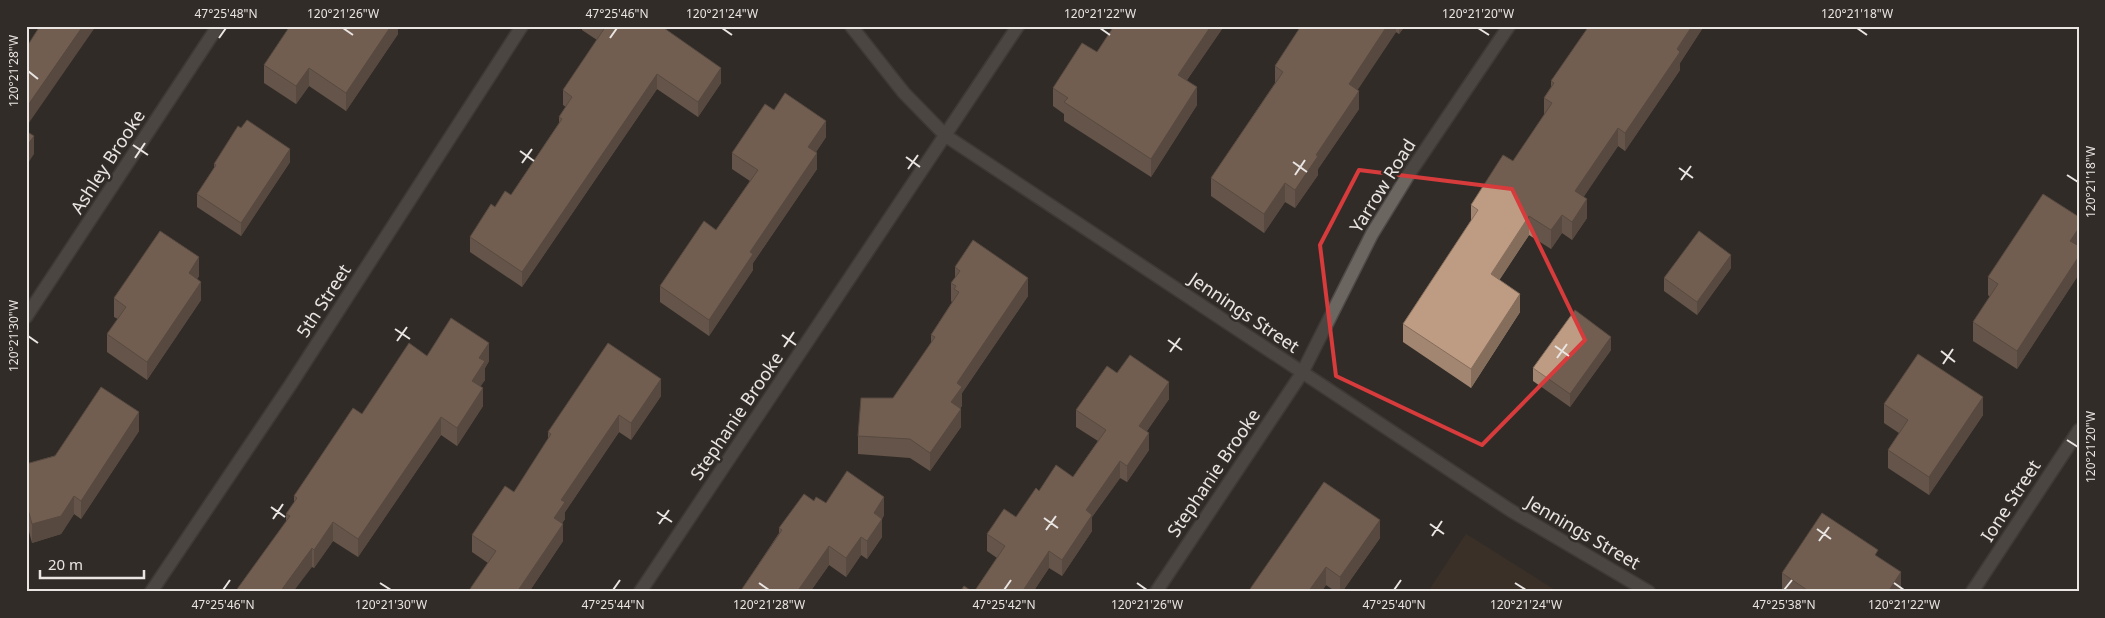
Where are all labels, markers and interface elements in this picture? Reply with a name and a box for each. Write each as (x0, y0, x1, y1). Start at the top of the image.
text: 47°25'48"N (194, 5, 258, 22)
text: 120°21'26"W (307, 5, 379, 22)
text: 47°25'46"N (585, 5, 649, 22)
text: 120°21'24"W (686, 5, 758, 22)
text: 120°21'22"W (1064, 5, 1136, 22)
text: 120°21'20"W (1442, 5, 1514, 22)
text: 120°21'18"W (1821, 5, 1893, 22)
text: 120°21'28"W (5, 35, 22, 107)
street label: Ashley Brooke (64, 105, 150, 218)
street label: Yarrow Road (1344, 134, 1421, 237)
text: 120°21'18"W (2082, 146, 2099, 218)
street label: 5th Street (291, 259, 356, 342)
street label: Jennings Street (1183, 265, 1305, 358)
text: 120°21'30"W (5, 300, 22, 372)
street label: Stephanie Brooke (684, 347, 788, 484)
street label: Stephanie Brooke (1161, 404, 1265, 541)
text: 120°21'20"W (2082, 411, 2099, 483)
street label: Ione Street (1975, 454, 2046, 546)
street label: Jennings Street (1520, 489, 1645, 575)
scale bar (40, 548, 144, 580)
text: 20 m (48, 554, 83, 574)
text: 47°25'46"N (191, 596, 255, 613)
text: 120°21'30"W (355, 596, 427, 613)
text: 47°25'44"N (581, 596, 645, 613)
text: 120°21'28"W (733, 596, 805, 613)
text: 47°25'42"N (972, 596, 1036, 613)
text: 120°21'26"W (1111, 596, 1183, 613)
text: 47°25'40"N (1362, 596, 1426, 613)
text: 120°21'24"W (1490, 596, 1562, 613)
text: 47°25'38"N (1752, 596, 1816, 613)
text: 120°21'22"W (1868, 596, 1940, 613)

